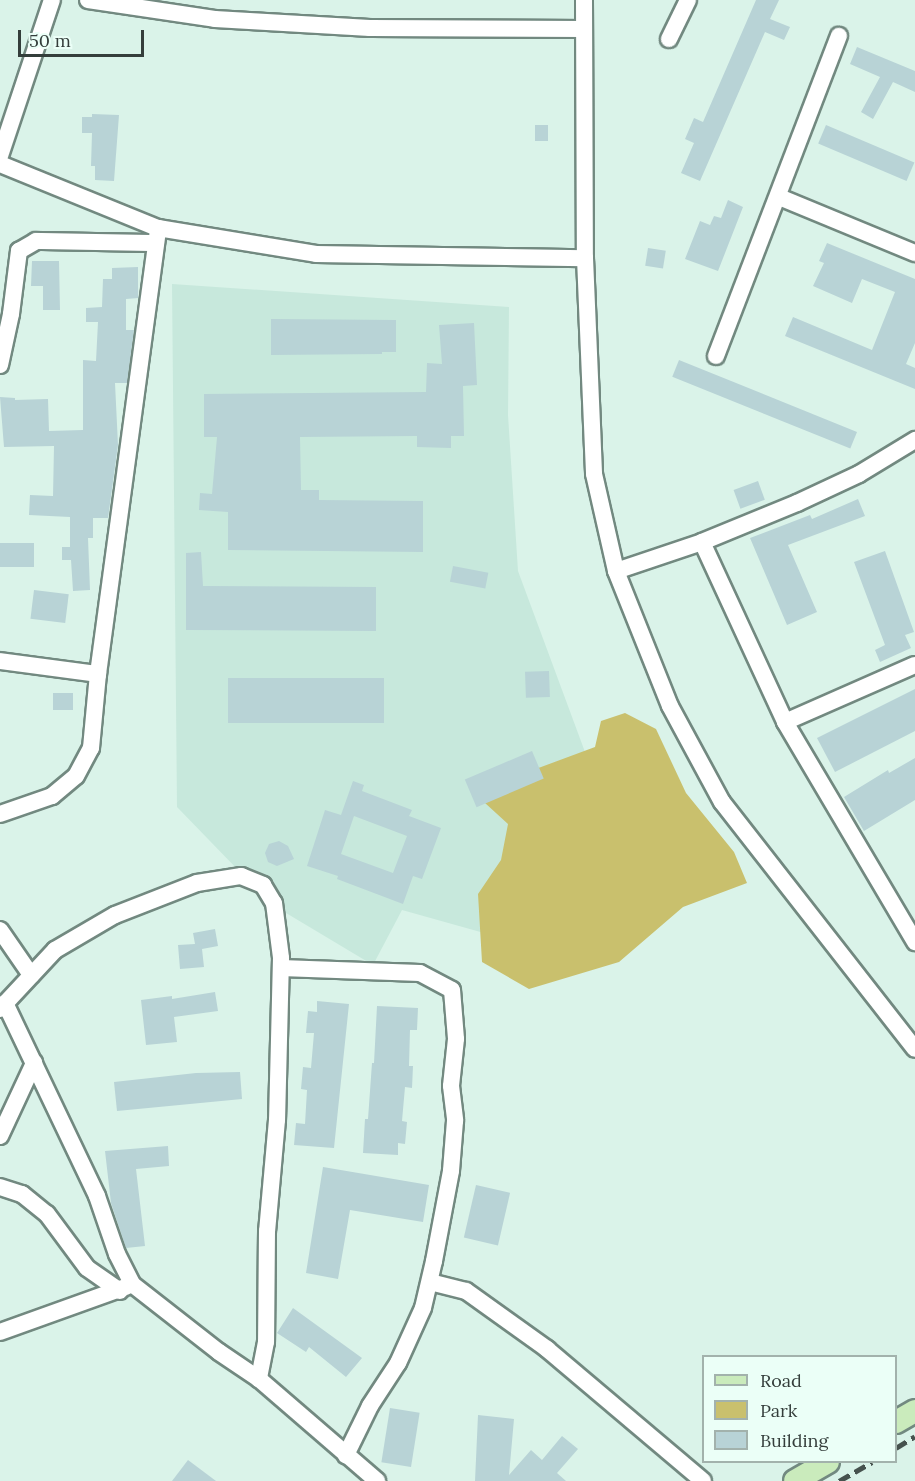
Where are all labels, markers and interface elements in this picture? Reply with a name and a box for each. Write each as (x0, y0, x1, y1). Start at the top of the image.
scale bar (21, 18, 147, 56)
text: 50 m (29, 29, 71, 52)
legend (702, 1355, 897, 1463)
text: Road (760, 1369, 802, 1392)
text: Park (760, 1399, 797, 1422)
text: Building (760, 1429, 828, 1452)

